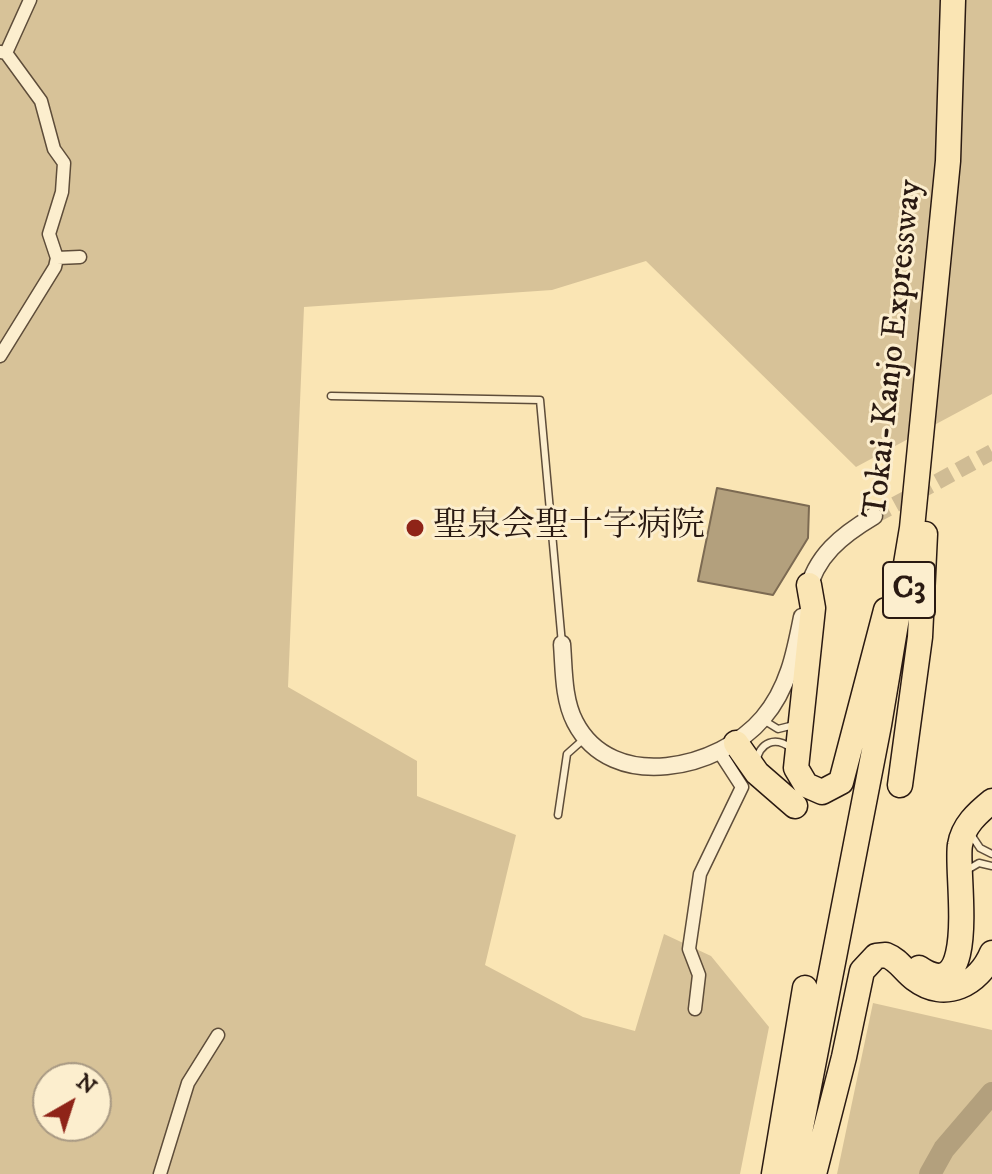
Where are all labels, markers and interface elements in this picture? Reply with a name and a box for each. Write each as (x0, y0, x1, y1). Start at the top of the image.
street label: Tokai-Kanjo Expressway (857, 178, 933, 520)
place label: 聖泉会聖十字病院 (433, 508, 705, 548)
marker: 聖泉会聖十字病院 (404, 517, 426, 539)
road number: C3 (883, 562, 935, 618)
north arrow (32, 1062, 112, 1142)
text: N (71, 1068, 102, 1101)

